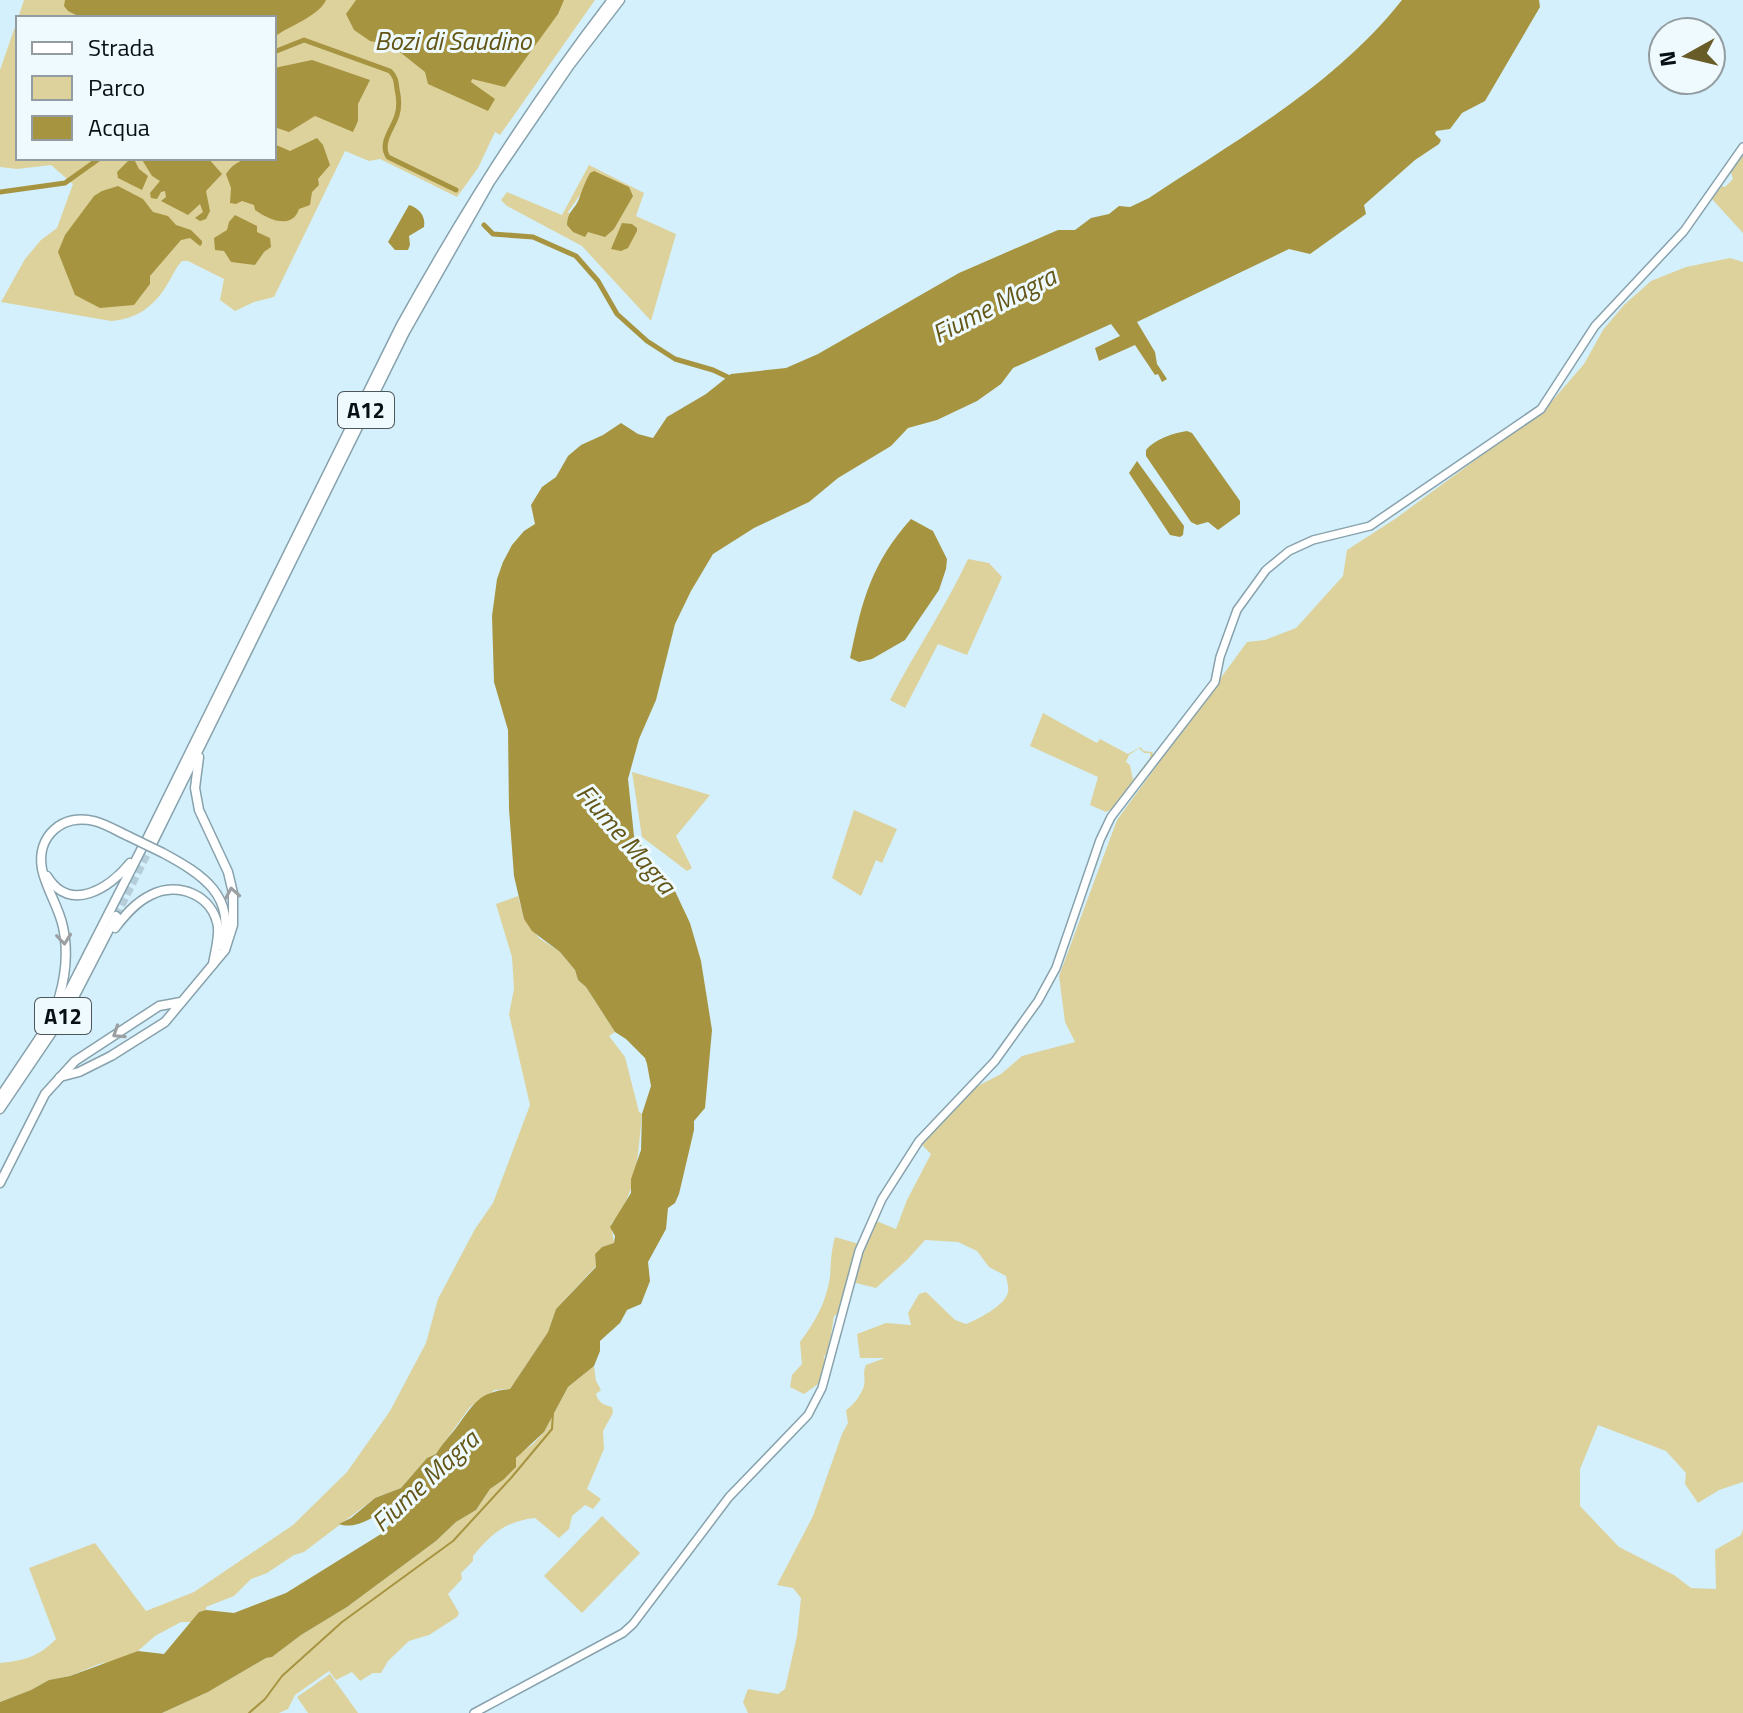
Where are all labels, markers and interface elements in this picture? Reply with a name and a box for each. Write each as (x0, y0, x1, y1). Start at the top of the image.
legend (16, 16, 276, 160)
north arrow (1647, 16, 1727, 96)
water label: Bozi di Saudino (375, 21, 533, 60)
text: Strada (88, 29, 154, 65)
text: N (1649, 49, 1685, 69)
text: Parco (88, 69, 145, 105)
text: Acqua (88, 109, 150, 145)
water label: Fiume Magra (925, 256, 1065, 353)
road number: A12 (338, 392, 394, 428)
water label: Fiume Magra (567, 775, 687, 904)
one-way arrow (225, 886, 242, 900)
one-way arrow (56, 933, 73, 946)
road number: A12 (35, 998, 91, 1034)
one-way arrow (112, 1023, 126, 1038)
water label: Fiume Magra (362, 1419, 489, 1541)

